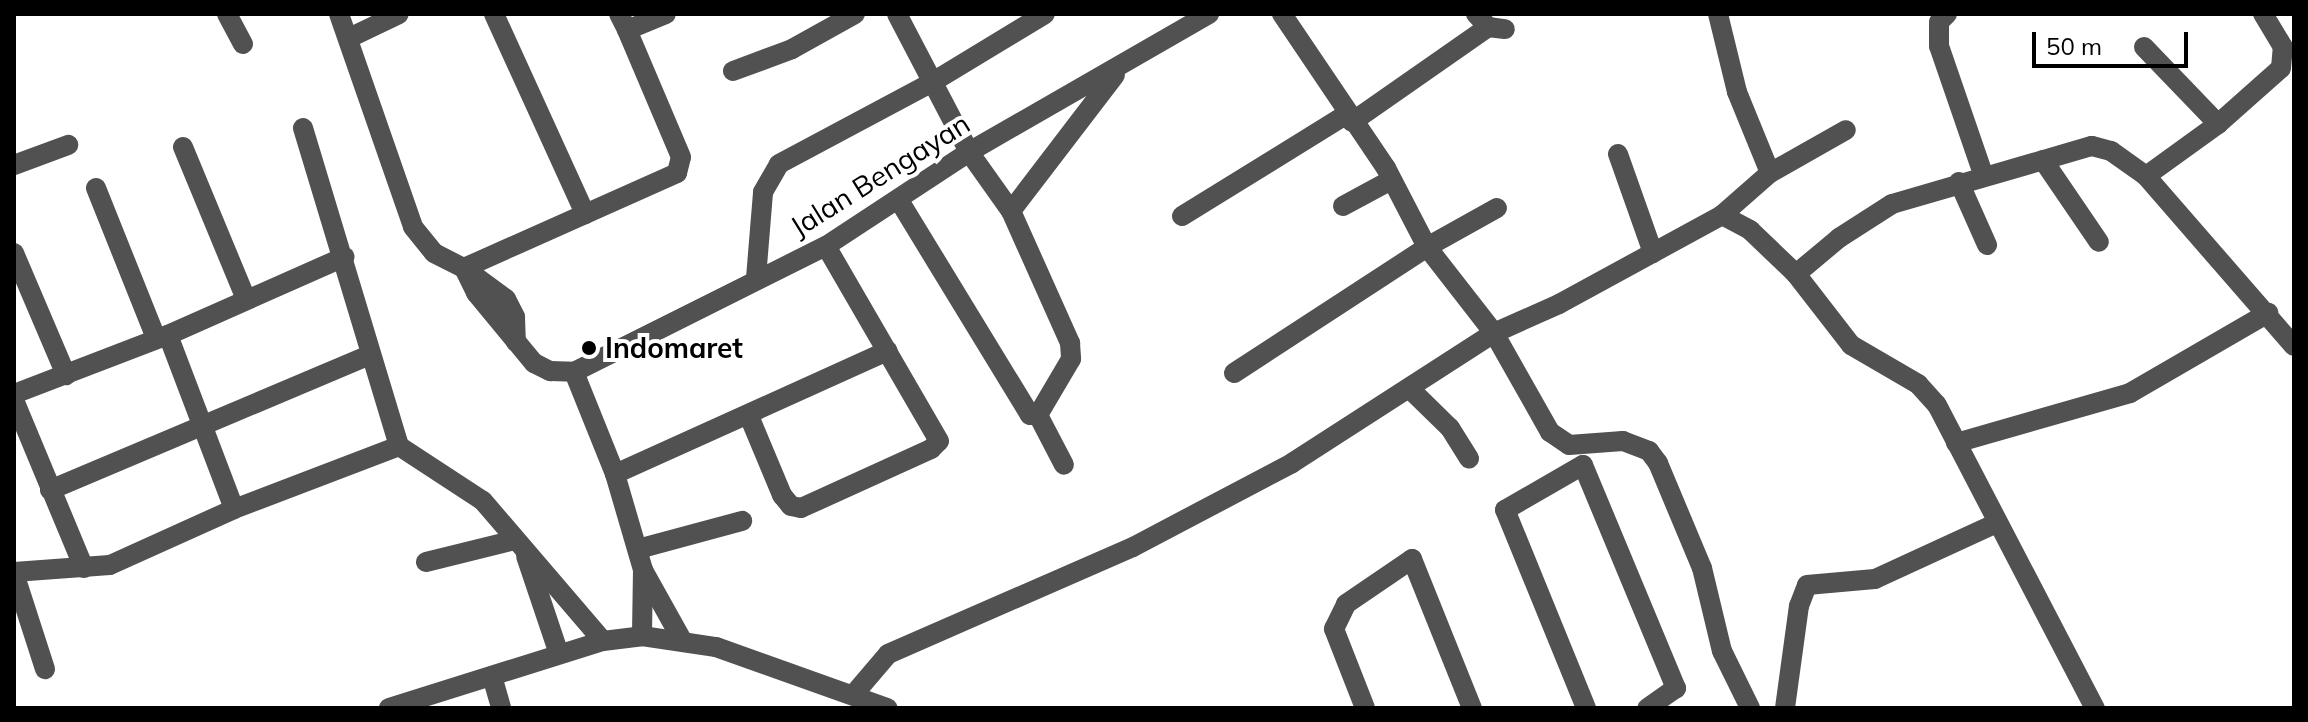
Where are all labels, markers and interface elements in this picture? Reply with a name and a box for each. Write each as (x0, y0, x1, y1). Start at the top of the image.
scale bar (2036, 16, 2192, 66)
text: 50 m (2046, 31, 2102, 61)
street label: Jalan Bengayan (784, 106, 976, 244)
place label: Indomaret (605, 331, 743, 365)
marker: Indomaret (580, 339, 598, 357)

